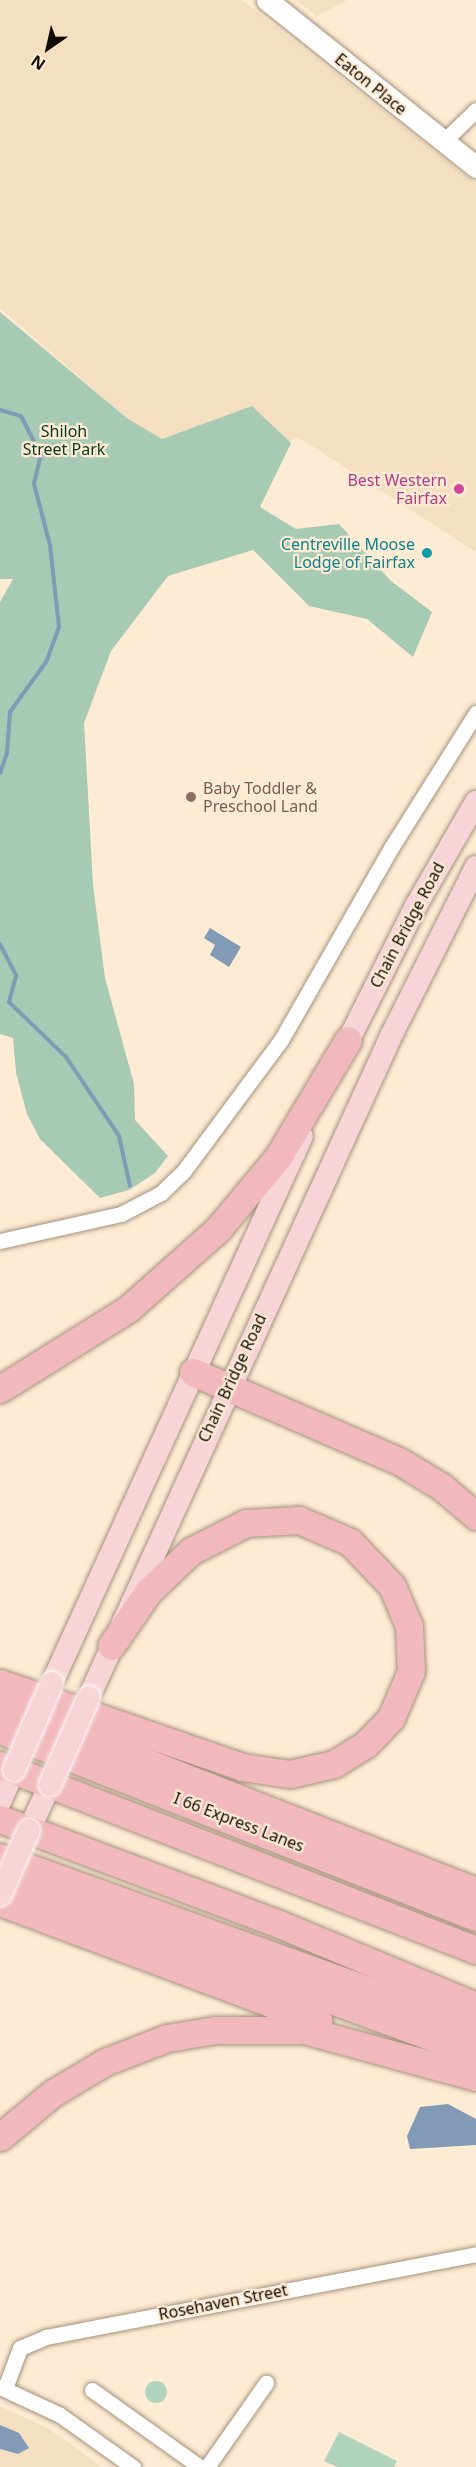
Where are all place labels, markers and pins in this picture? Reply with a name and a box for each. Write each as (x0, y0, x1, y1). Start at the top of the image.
place label: Best Western Fairfax (347, 470, 447, 508)
marker: Best Western Fairfax (452, 482, 466, 496)
place label: Centreville Moose Lodge of Fairfax (281, 534, 415, 572)
marker: Centreville Moose Lodge of Fairfax (420, 546, 434, 560)
place label: Baby Toddler & Preschool Land (203, 778, 318, 816)
marker: Baby Toddler & Preschool Land (184, 790, 198, 804)

